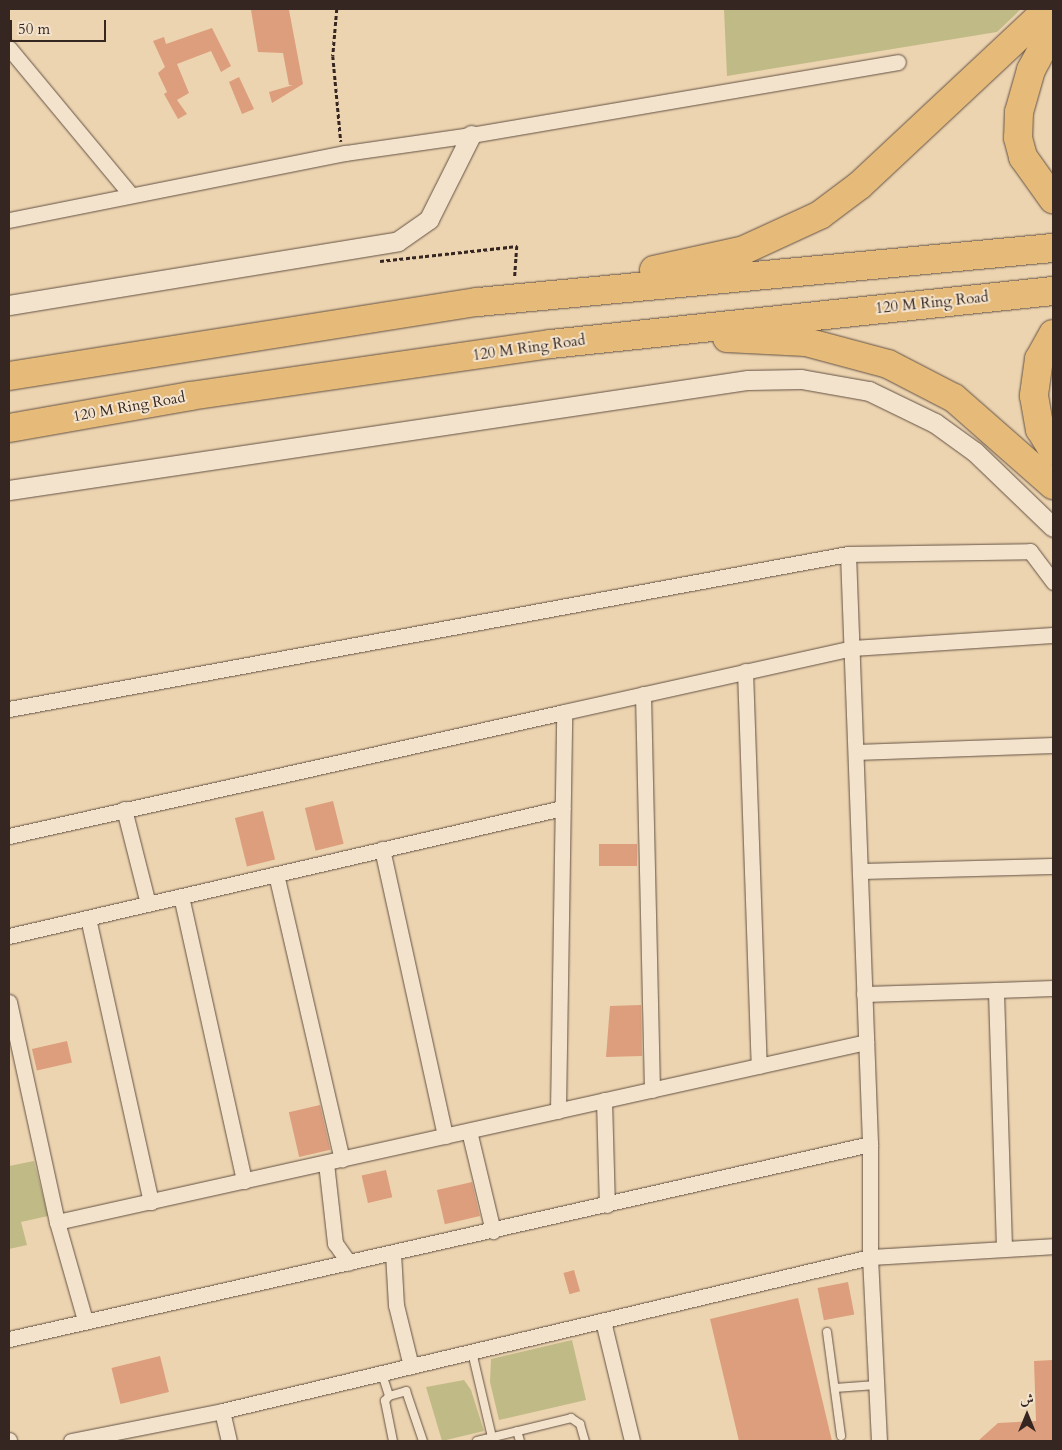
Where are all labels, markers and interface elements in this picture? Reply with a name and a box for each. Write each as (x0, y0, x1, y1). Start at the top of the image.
scale bar (12, 10, 109, 42)
text: 50 m (18, 19, 50, 39)
street label: 120 M Ring Road (874, 288, 990, 318)
street label: 120 M Ring Road (471, 331, 587, 365)
street label: 120 M Ring Road (71, 388, 187, 426)
north arrow (1002, 1390, 1052, 1440)
text: ش (1020, 1390, 1034, 1409)

